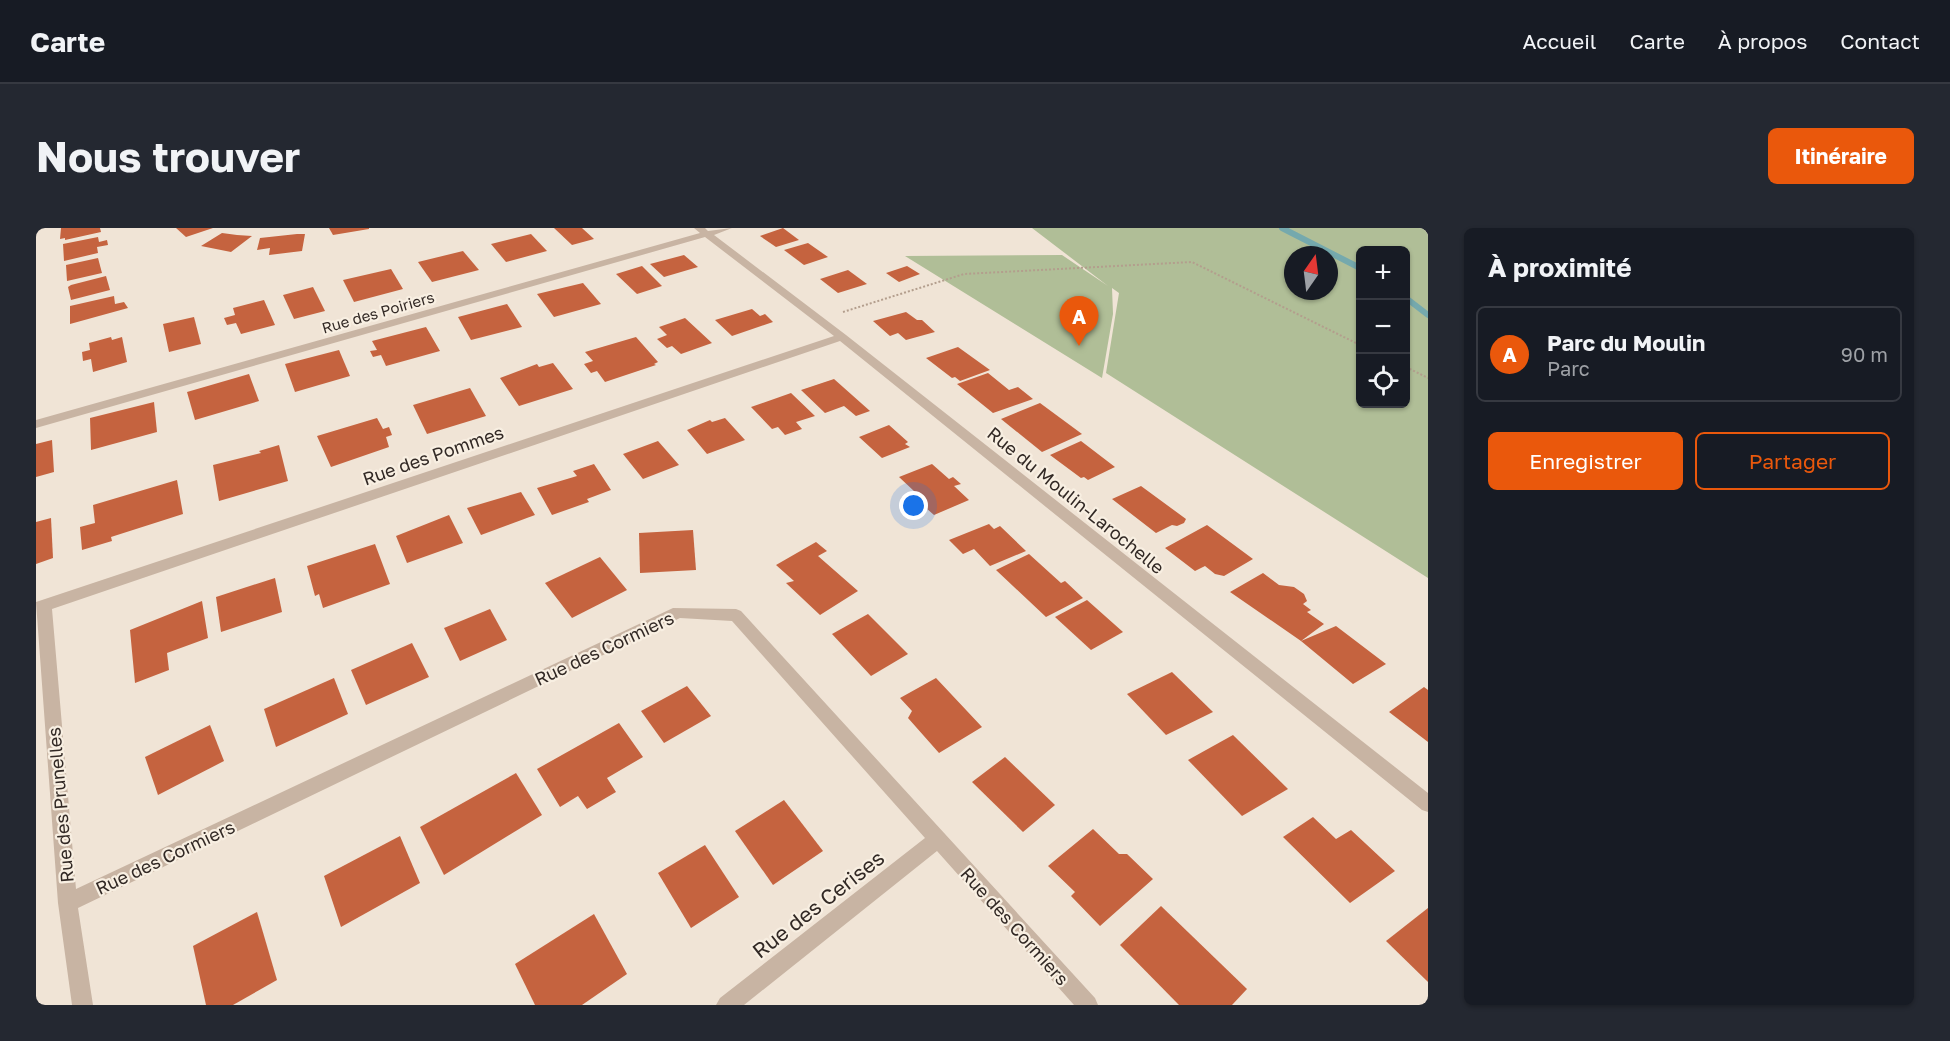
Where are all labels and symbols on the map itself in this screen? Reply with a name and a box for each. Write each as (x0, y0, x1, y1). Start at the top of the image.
north arrow (1284, 246, 1338, 300)
street label: Rue des Poiriers (320, 287, 436, 337)
pin: A (1060, 296, 1098, 346)
street label: Rue des Pommes (360, 421, 506, 489)
street label: Rue du Moulin-Larochelle (983, 422, 1169, 578)
your location (899, 491, 928, 520)
street label: Rue des Cormiers (531, 606, 677, 690)
street label: Rue des Prunelles (42, 726, 78, 884)
street label: Rue des Cormiers (92, 815, 238, 899)
street label: Rue des Cerises (747, 844, 889, 964)
street label: Rue des Cormiers (956, 863, 1074, 989)

